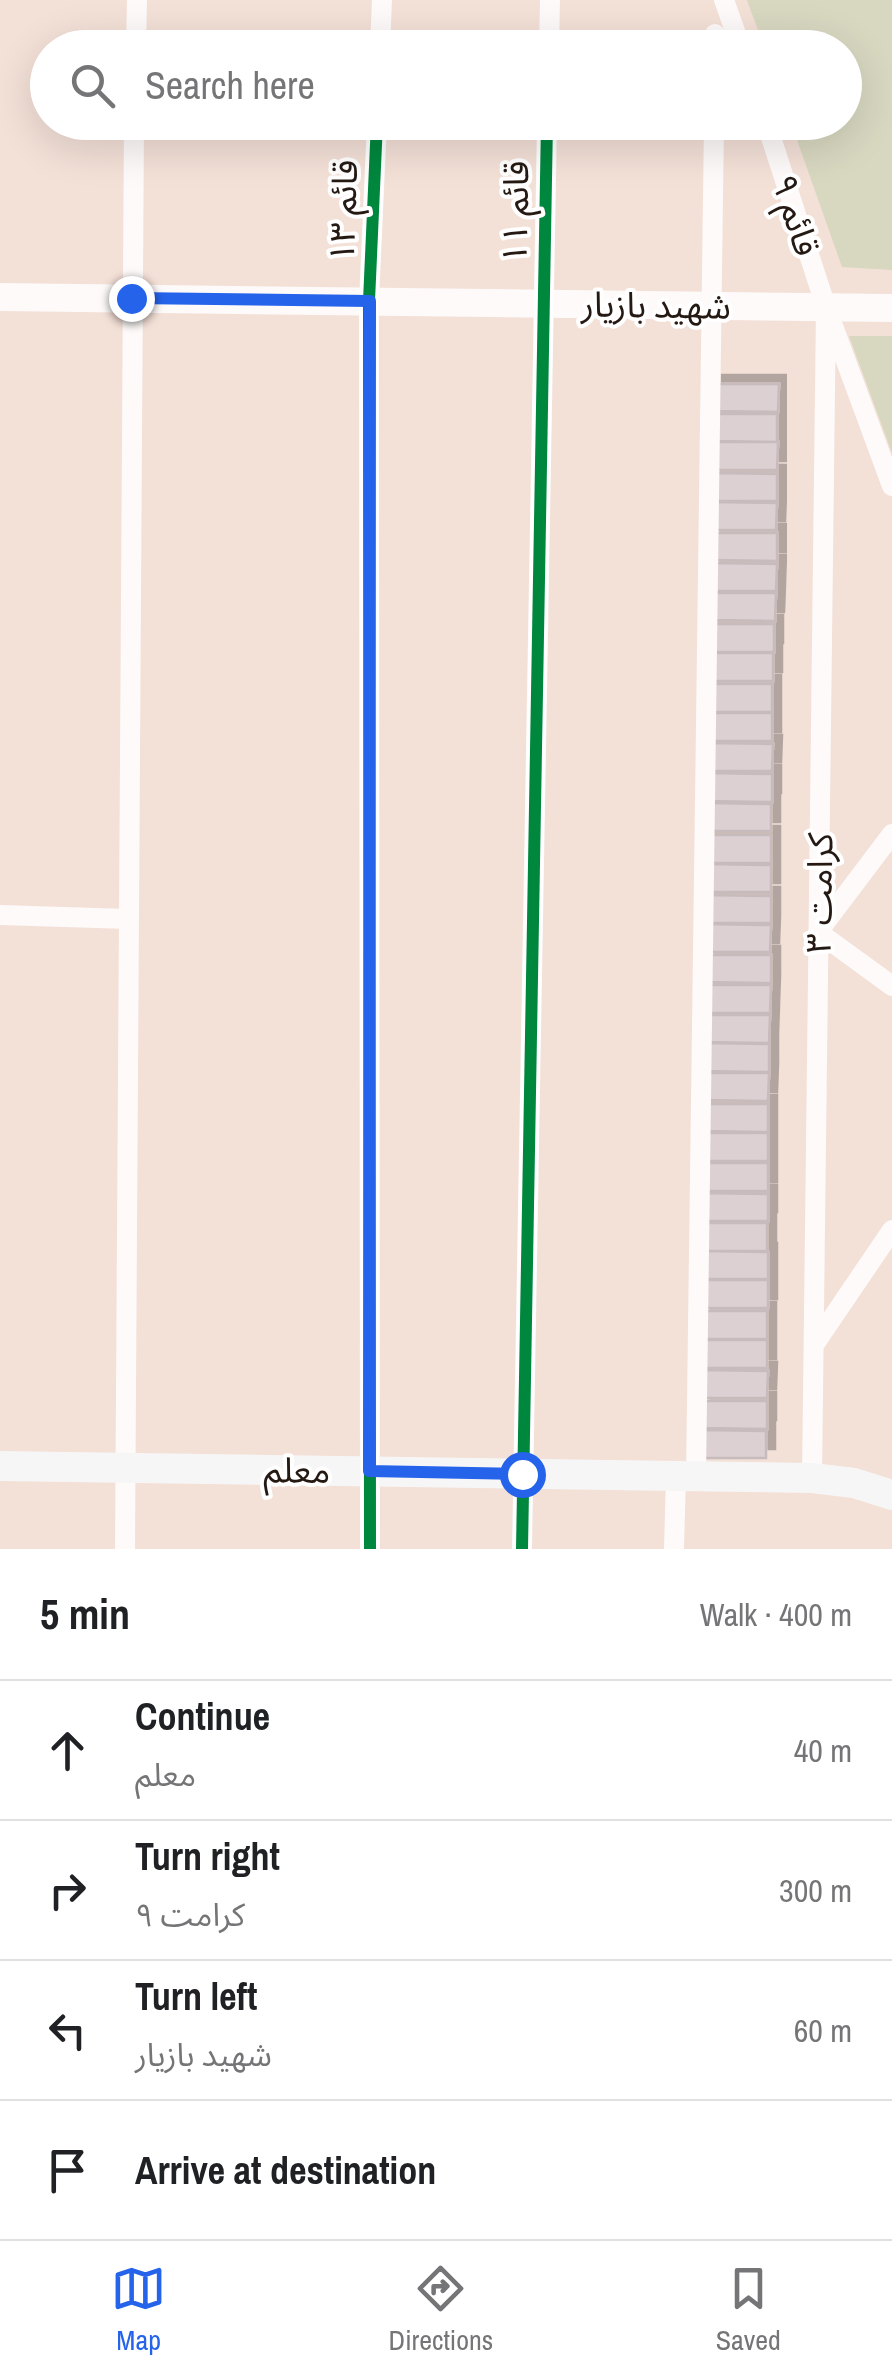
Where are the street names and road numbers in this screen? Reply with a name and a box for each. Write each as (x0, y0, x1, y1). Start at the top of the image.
street label: قائم ۱۳ (318, 159, 372, 263)
street label: قائم ۱۱ (491, 160, 543, 264)
street label: قائم ۹ (757, 168, 831, 263)
street label: شهید بازیار (580, 280, 731, 330)
street label: کرامت ۳ (794, 832, 844, 954)
street label: معلم (263, 1446, 331, 1498)

